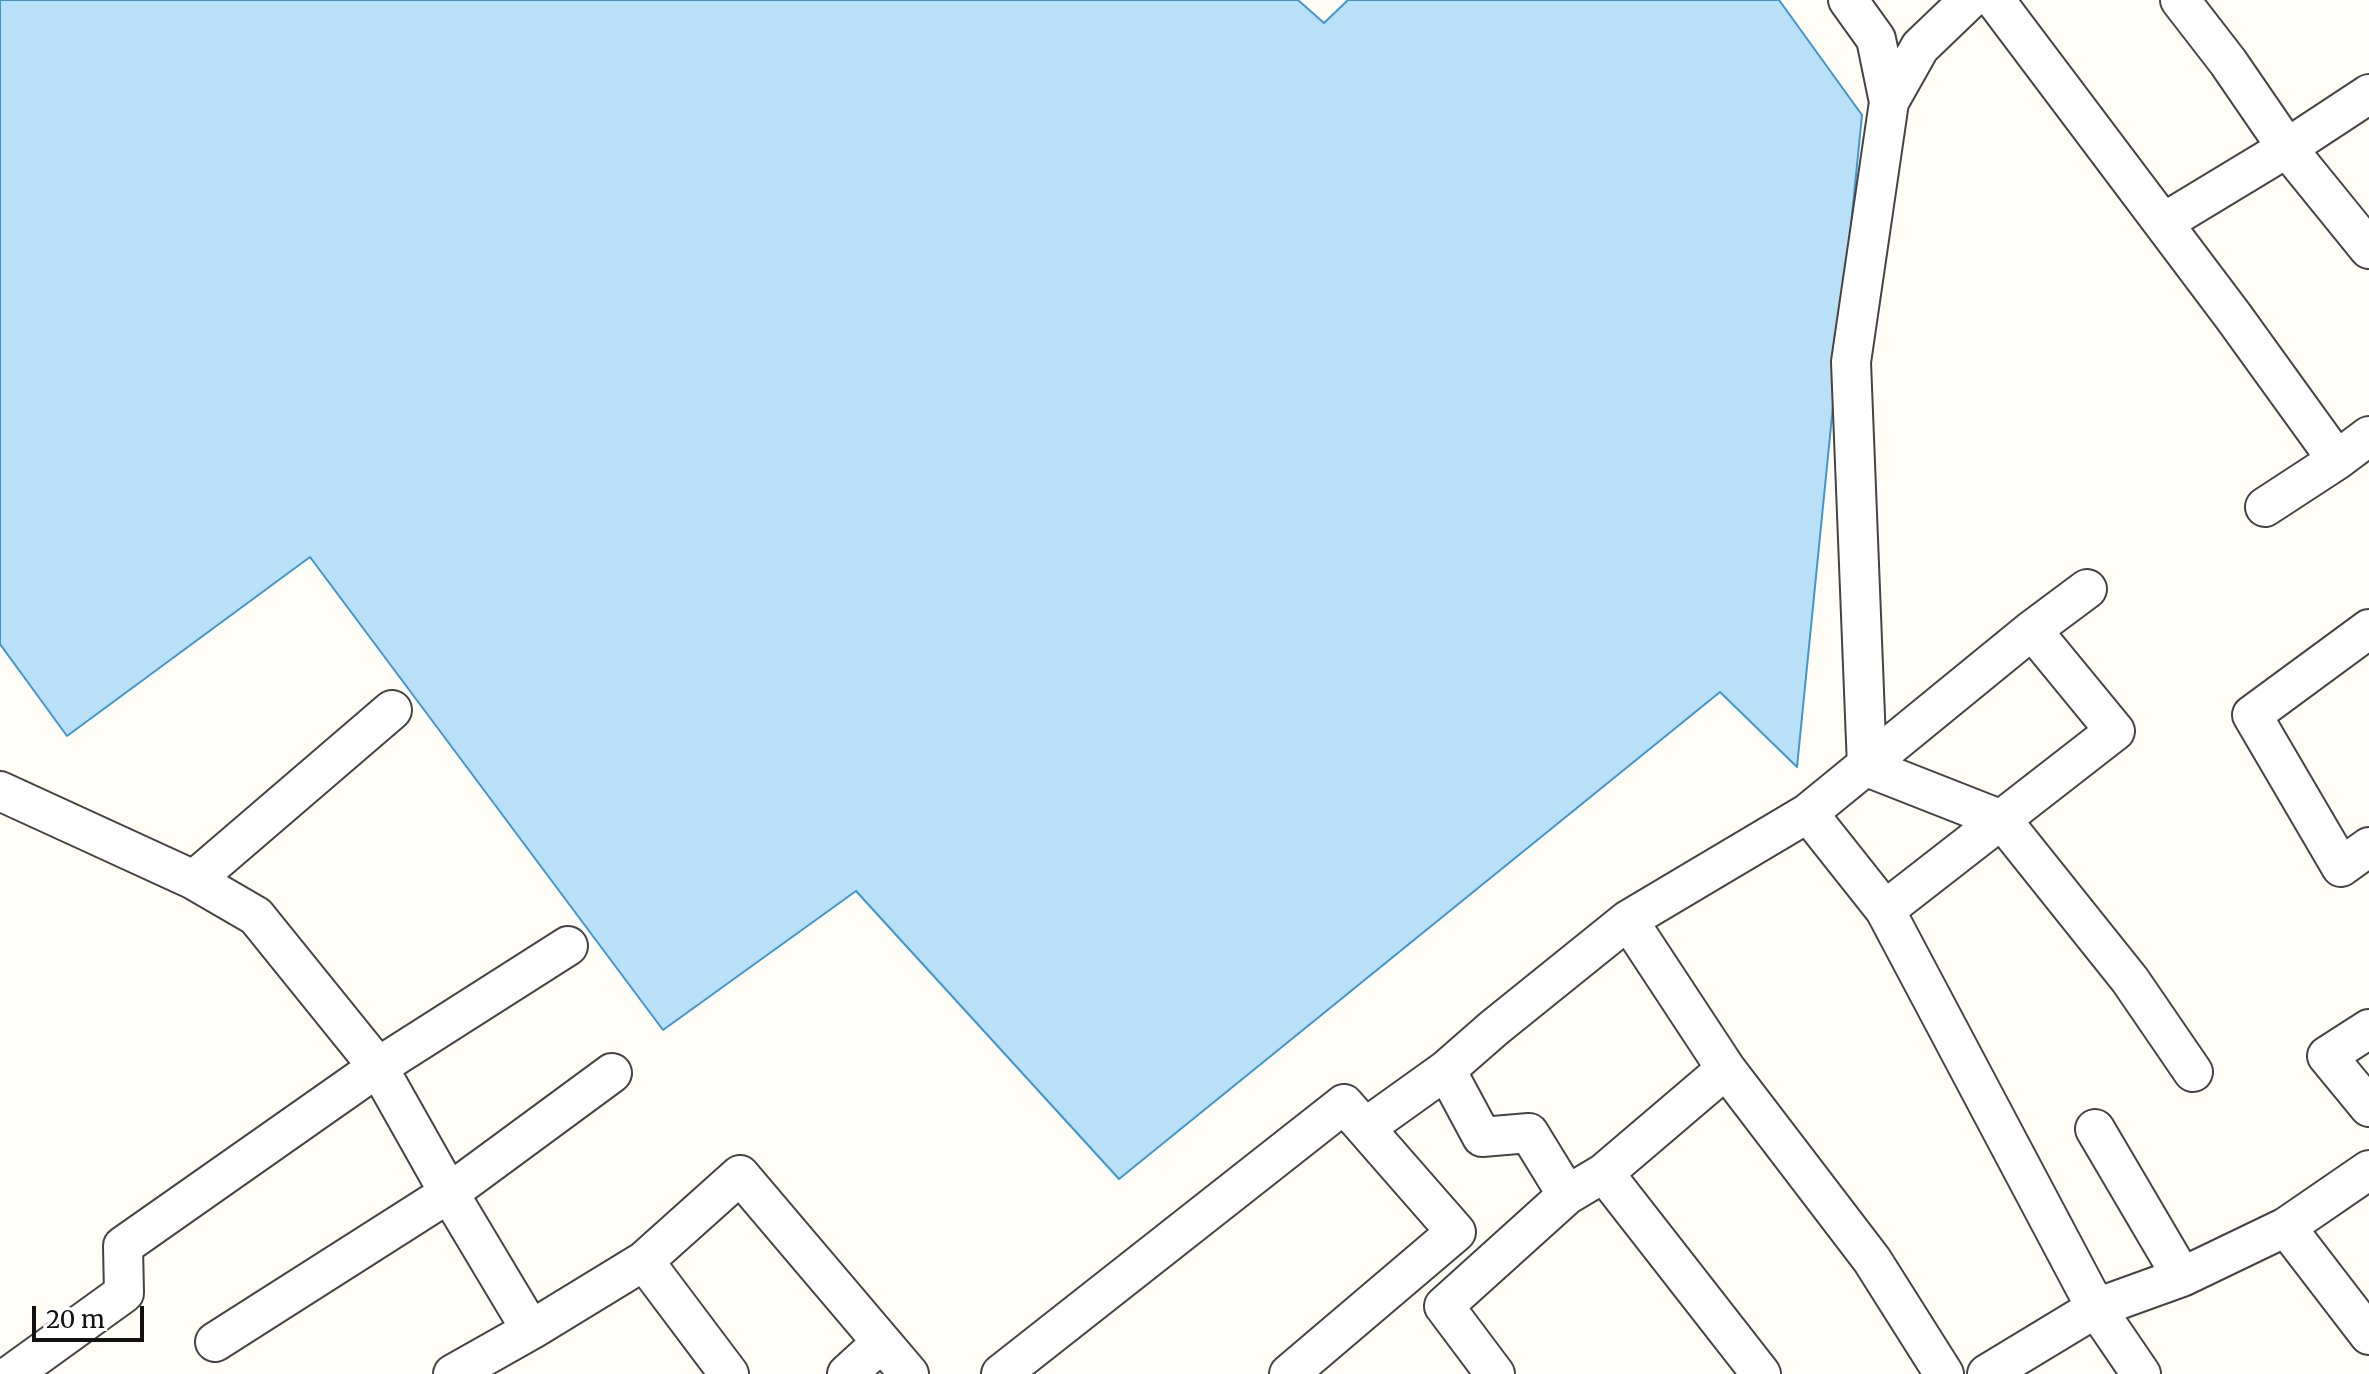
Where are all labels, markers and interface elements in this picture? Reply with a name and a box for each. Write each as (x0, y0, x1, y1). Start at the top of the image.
scale bar (36, 1290, 148, 1340)
text: 20 m (46, 1304, 105, 1335)

